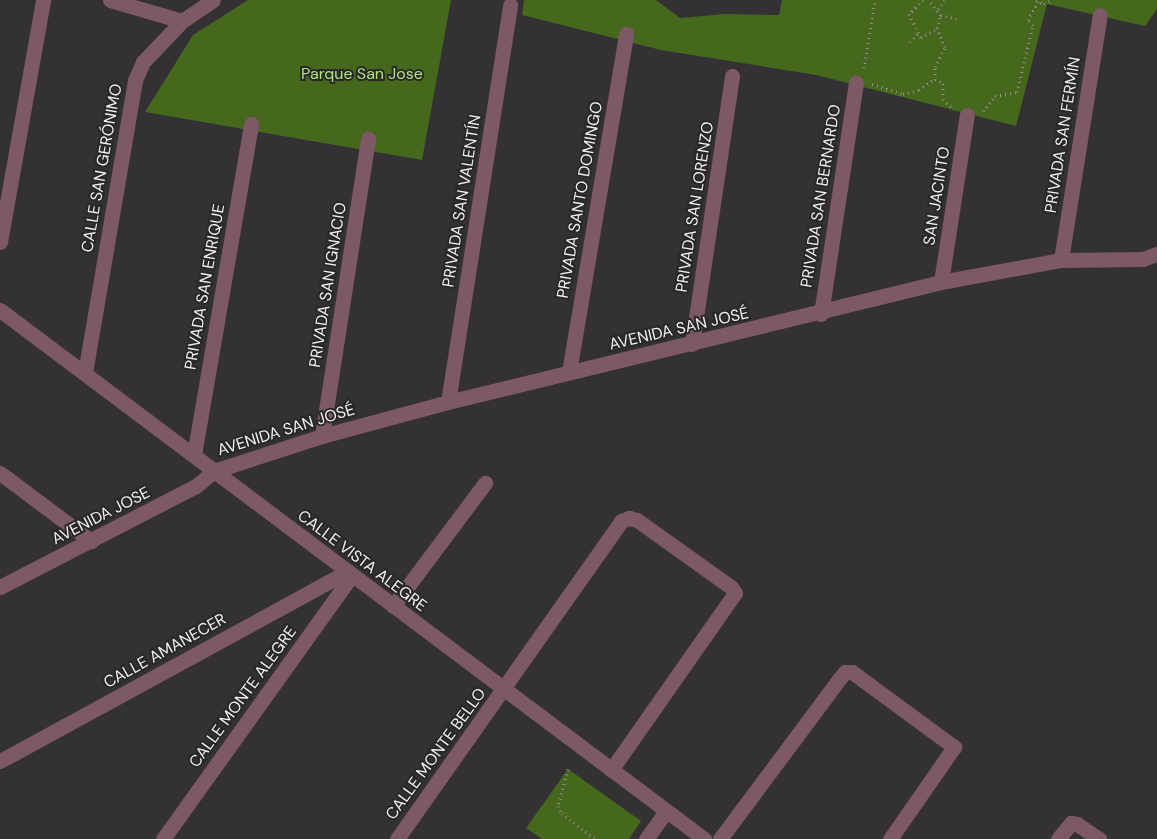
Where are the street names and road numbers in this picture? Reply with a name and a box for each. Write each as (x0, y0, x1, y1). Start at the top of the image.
street label: PRIVADA SAN FERMÍN (1041, 55, 1085, 215)
street label: CALLE SAN GERÓNIMO (78, 82, 126, 254)
street label: PRIVADA SANTO DOMINGO (553, 100, 607, 300)
street label: PRIVADA SAN BERNARDO (797, 103, 845, 289)
street label: PRIVADA SAN VALENTÍN (439, 113, 485, 289)
street label: PRIVADA SAN LORENZO (672, 120, 718, 294)
street label: SAN JACINTO (920, 145, 954, 247)
street label: PRIVADA SAN IGNACIO (305, 201, 351, 369)
street label: PRIVADA SAN ENRIQUE (181, 203, 229, 371)
street label: AVENIDA SAN JOSÉ (607, 304, 751, 354)
street label: AVENIDA SAN JOSÉ (215, 400, 357, 460)
street label: AVENIDA JOSE (49, 483, 153, 549)
street label: CALLE VISTA ALEGRE (294, 506, 430, 616)
street label: CALLE AMANECER (101, 609, 229, 693)
street label: CALLE MONTE ALEGRE (185, 623, 301, 771)
street label: CALLE MONTE BELLO (382, 684, 490, 824)

